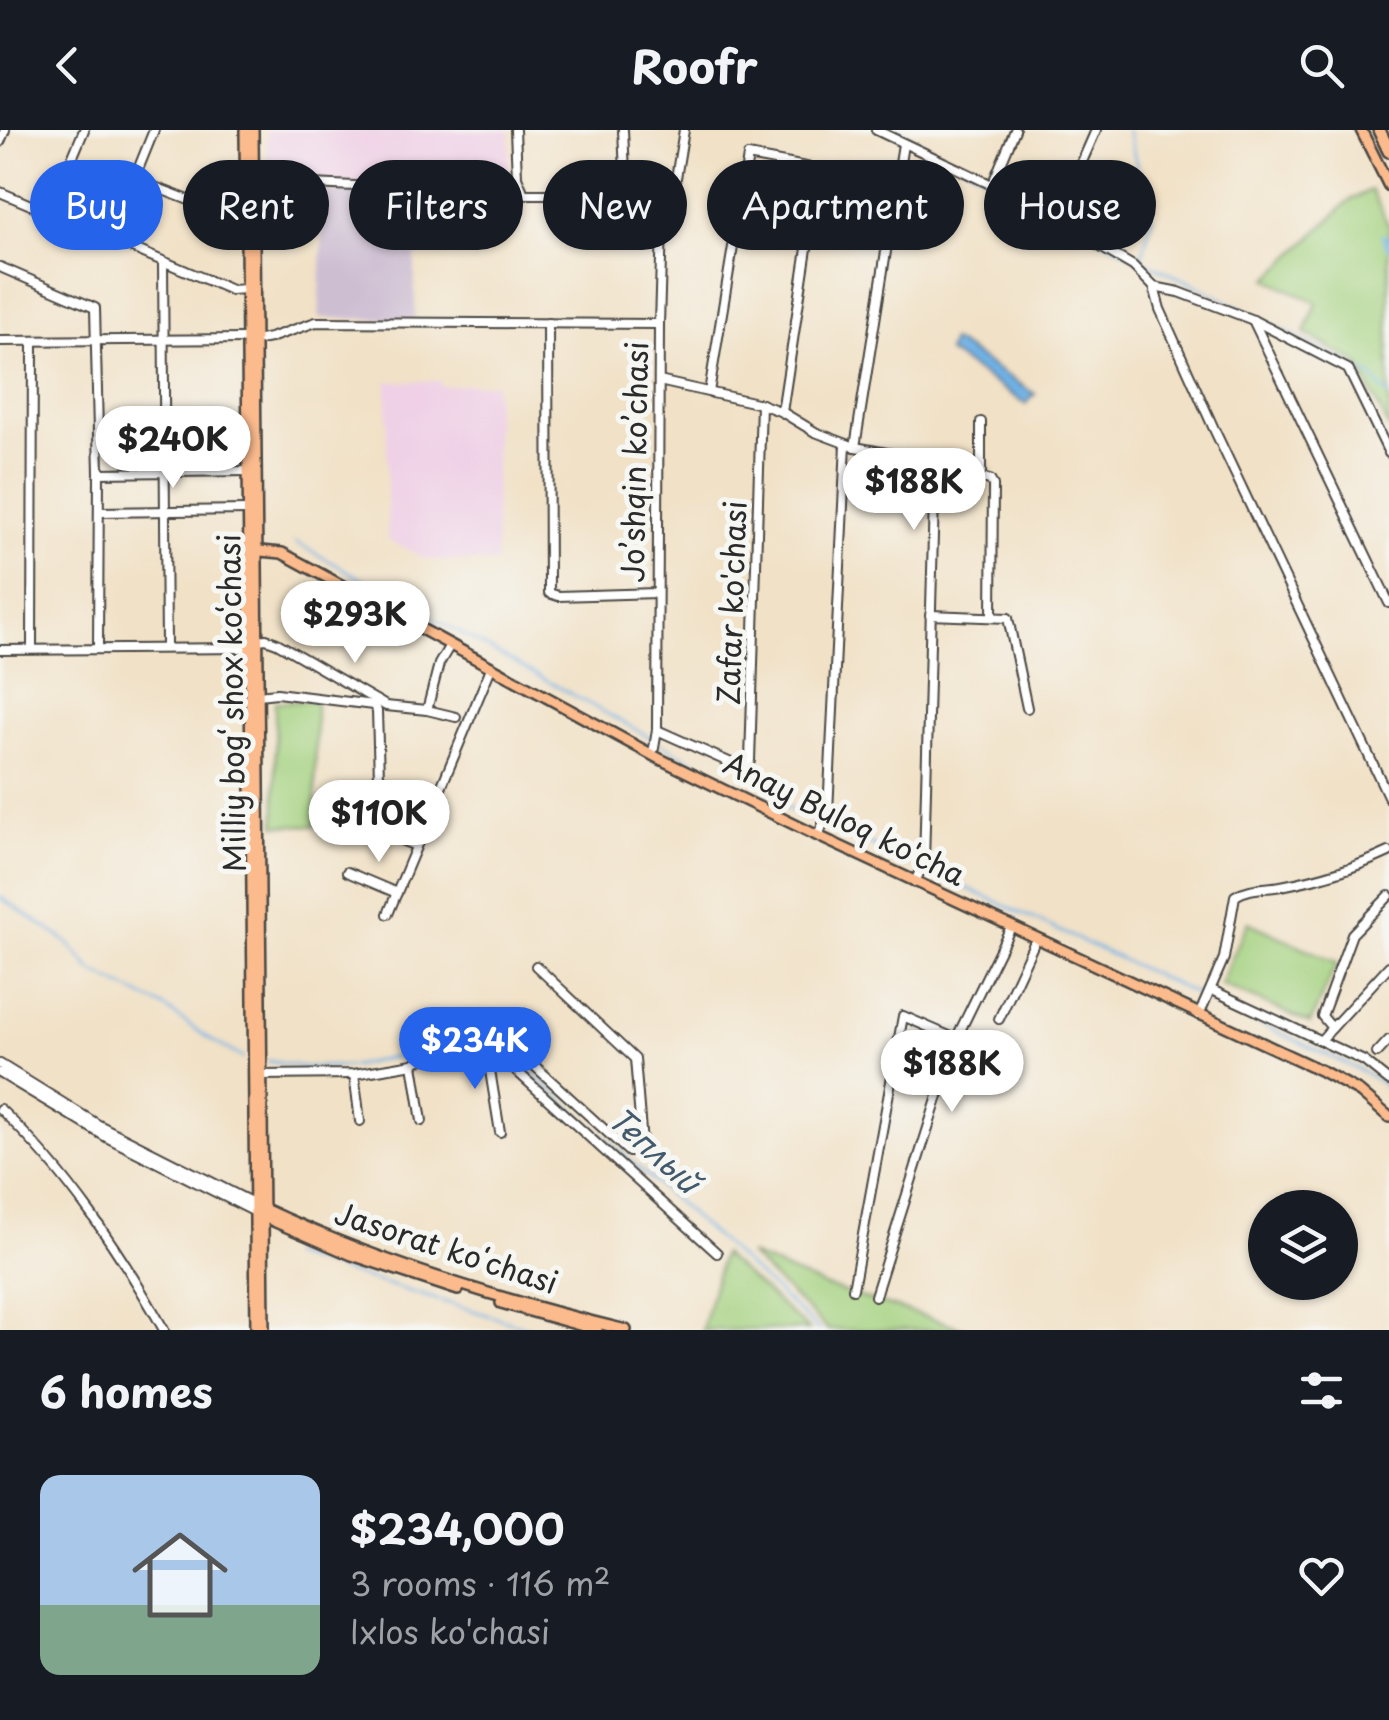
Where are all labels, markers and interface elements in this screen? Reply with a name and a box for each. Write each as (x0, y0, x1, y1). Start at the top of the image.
text: Roofr (631, 31, 758, 99)
icon: back (40, 38, 95, 93)
icon: search (1294, 38, 1349, 93)
chip: Buy (30, 160, 163, 250)
chip: Rent (183, 160, 329, 250)
chip: Filters (349, 160, 523, 250)
chip: New (543, 160, 687, 250)
chip: Apartment (707, 160, 964, 250)
chip: House (984, 160, 1156, 250)
street label: Joʼshqin koʼchasi (609, 341, 658, 583)
pin: $240K (103, 406, 243, 491)
text: $240K (118, 414, 228, 462)
pin: $188K (844, 448, 984, 533)
text: $188K (865, 456, 963, 504)
street label: Zafar ko'chasi (704, 500, 757, 706)
street label: Milliy bog‘ shox ko‘chasi (205, 534, 256, 873)
pin: $293K (285, 581, 425, 666)
text: $293K (303, 589, 407, 637)
street label: Anay Buloq ko'cha (716, 740, 974, 896)
pin: $110K (309, 780, 449, 865)
text: $110K (331, 788, 427, 836)
pin: $234K (405, 1007, 545, 1092)
text: $234K (421, 1015, 529, 1063)
pin: $188K (882, 1030, 1022, 1115)
text: $188K (903, 1038, 1001, 1086)
water label: Теплый (599, 1095, 714, 1206)
street label: Jasorat koʻchasi (329, 1189, 564, 1304)
map controls (1248, 1190, 1358, 1300)
button: layers (1248, 1190, 1358, 1300)
text: 6 homes (40, 1359, 213, 1422)
icon: filters (1294, 1363, 1349, 1418)
text: $234,000 (350, 1496, 565, 1559)
icon: home (120, 1515, 240, 1635)
icon: heart (1294, 1548, 1349, 1603)
text: 3 rooms · 116 m² (350, 1559, 611, 1607)
text: Ixlos ko'chasi (350, 1607, 550, 1655)

